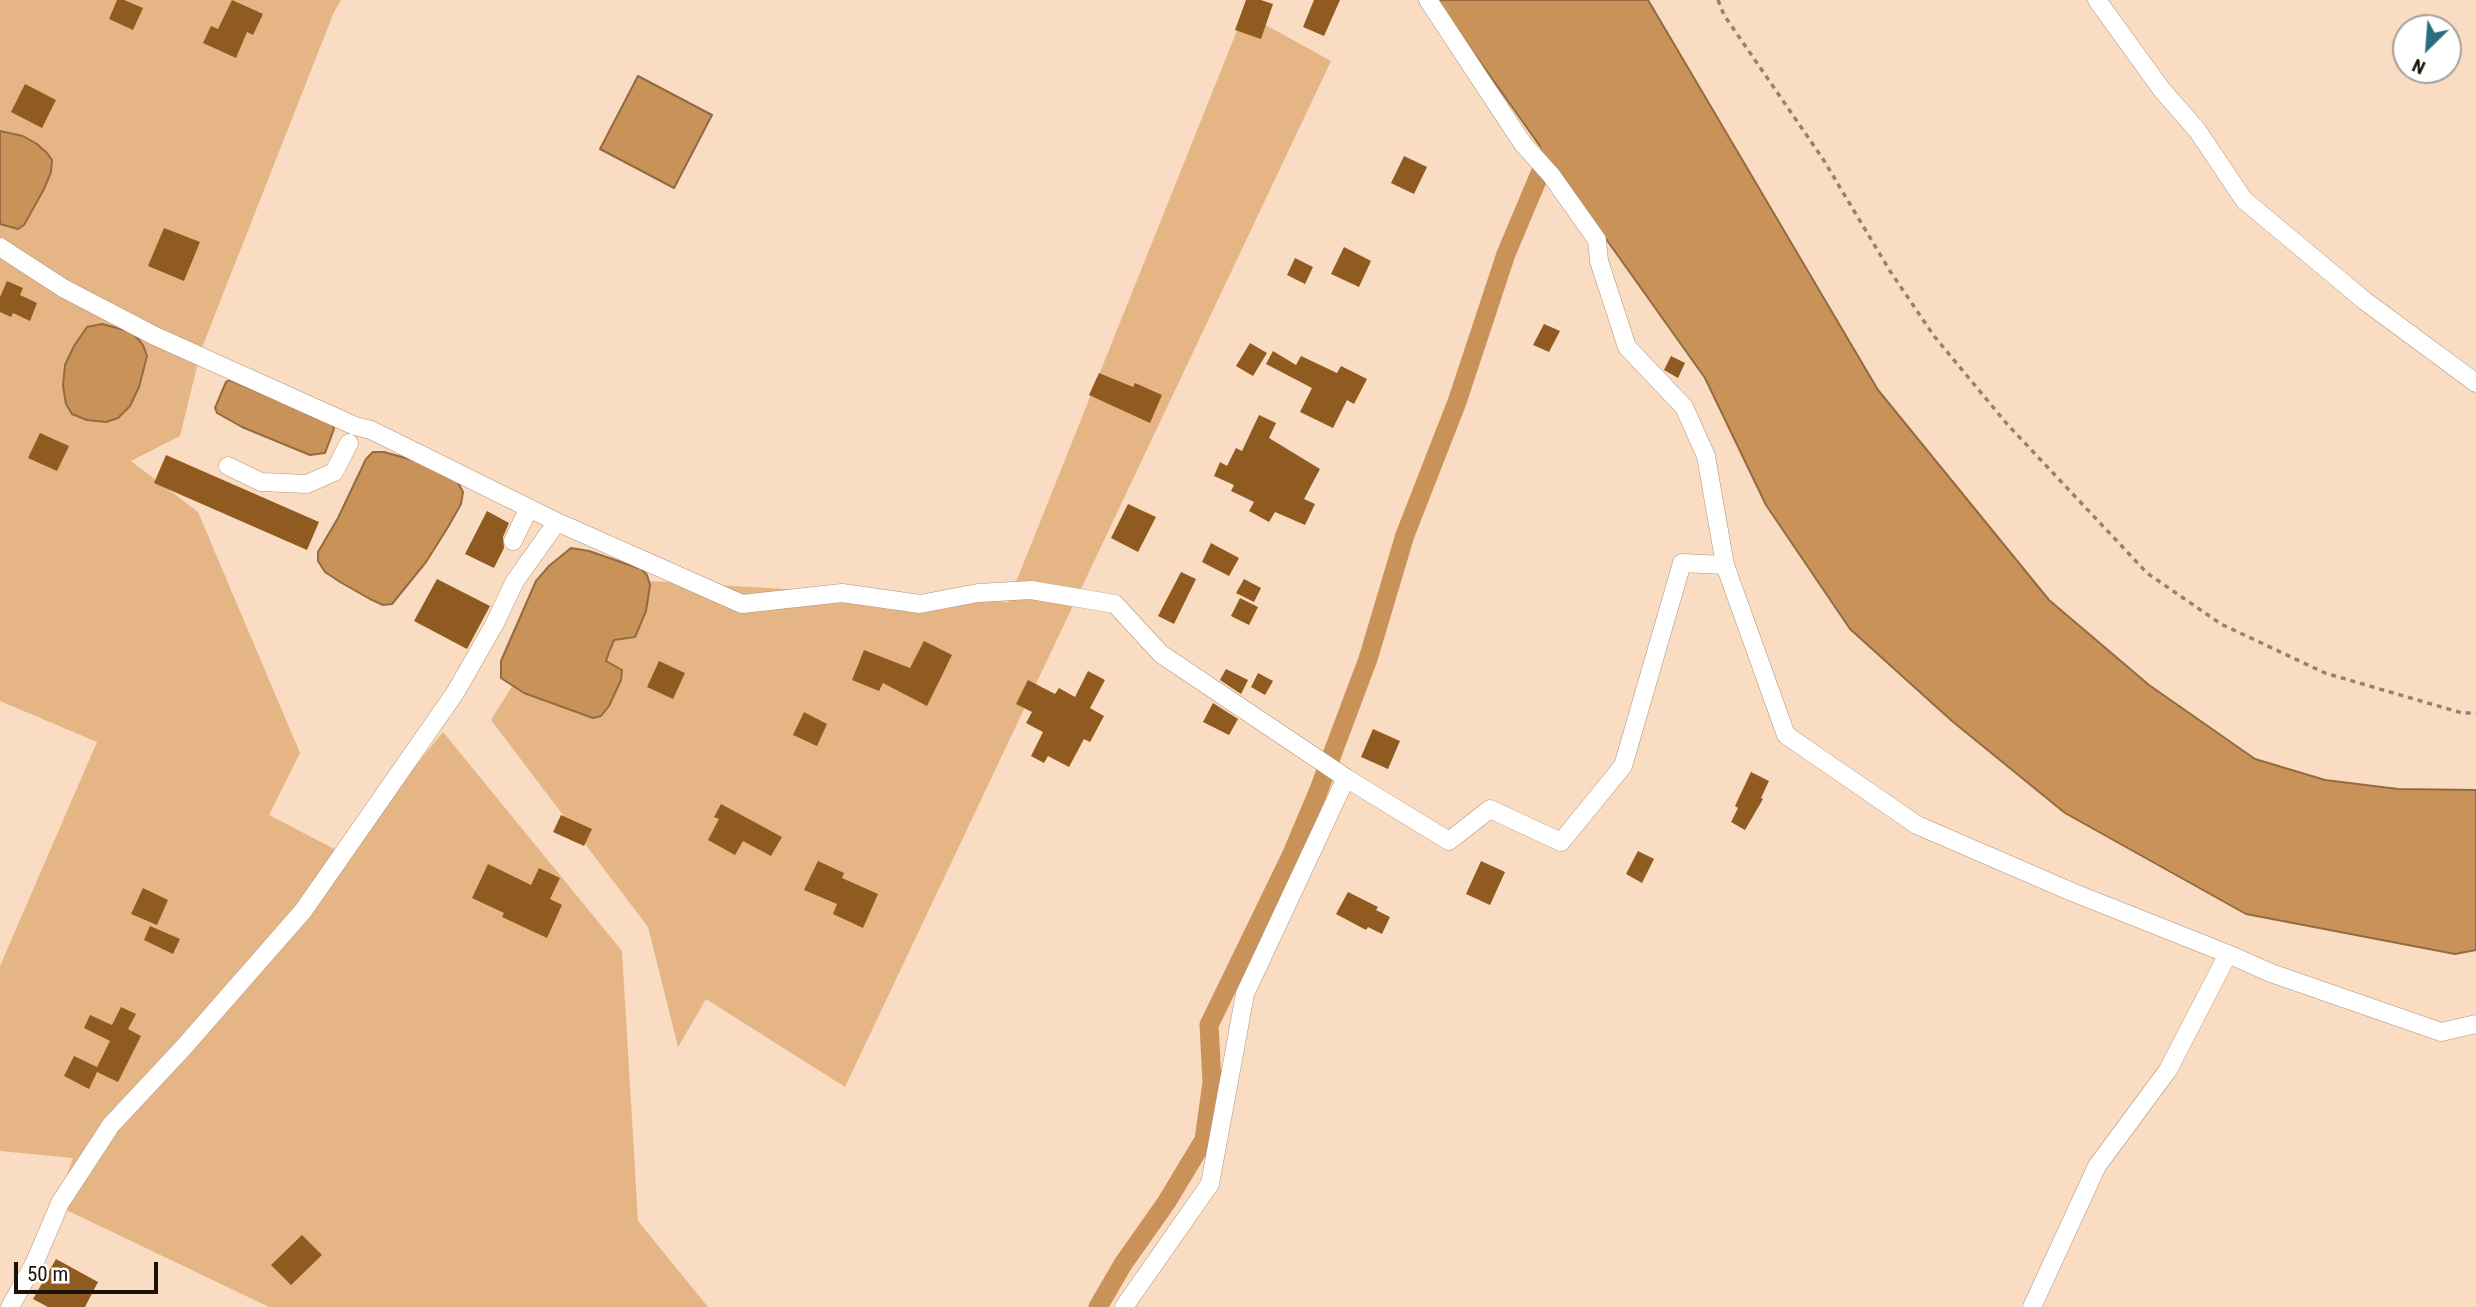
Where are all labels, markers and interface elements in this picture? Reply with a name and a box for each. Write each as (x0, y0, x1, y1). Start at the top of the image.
north arrow (2392, 14, 2462, 84)
text: N (2409, 54, 2429, 80)
scale bar (18, 1248, 161, 1292)
text: 50 m (27, 1262, 68, 1286)

